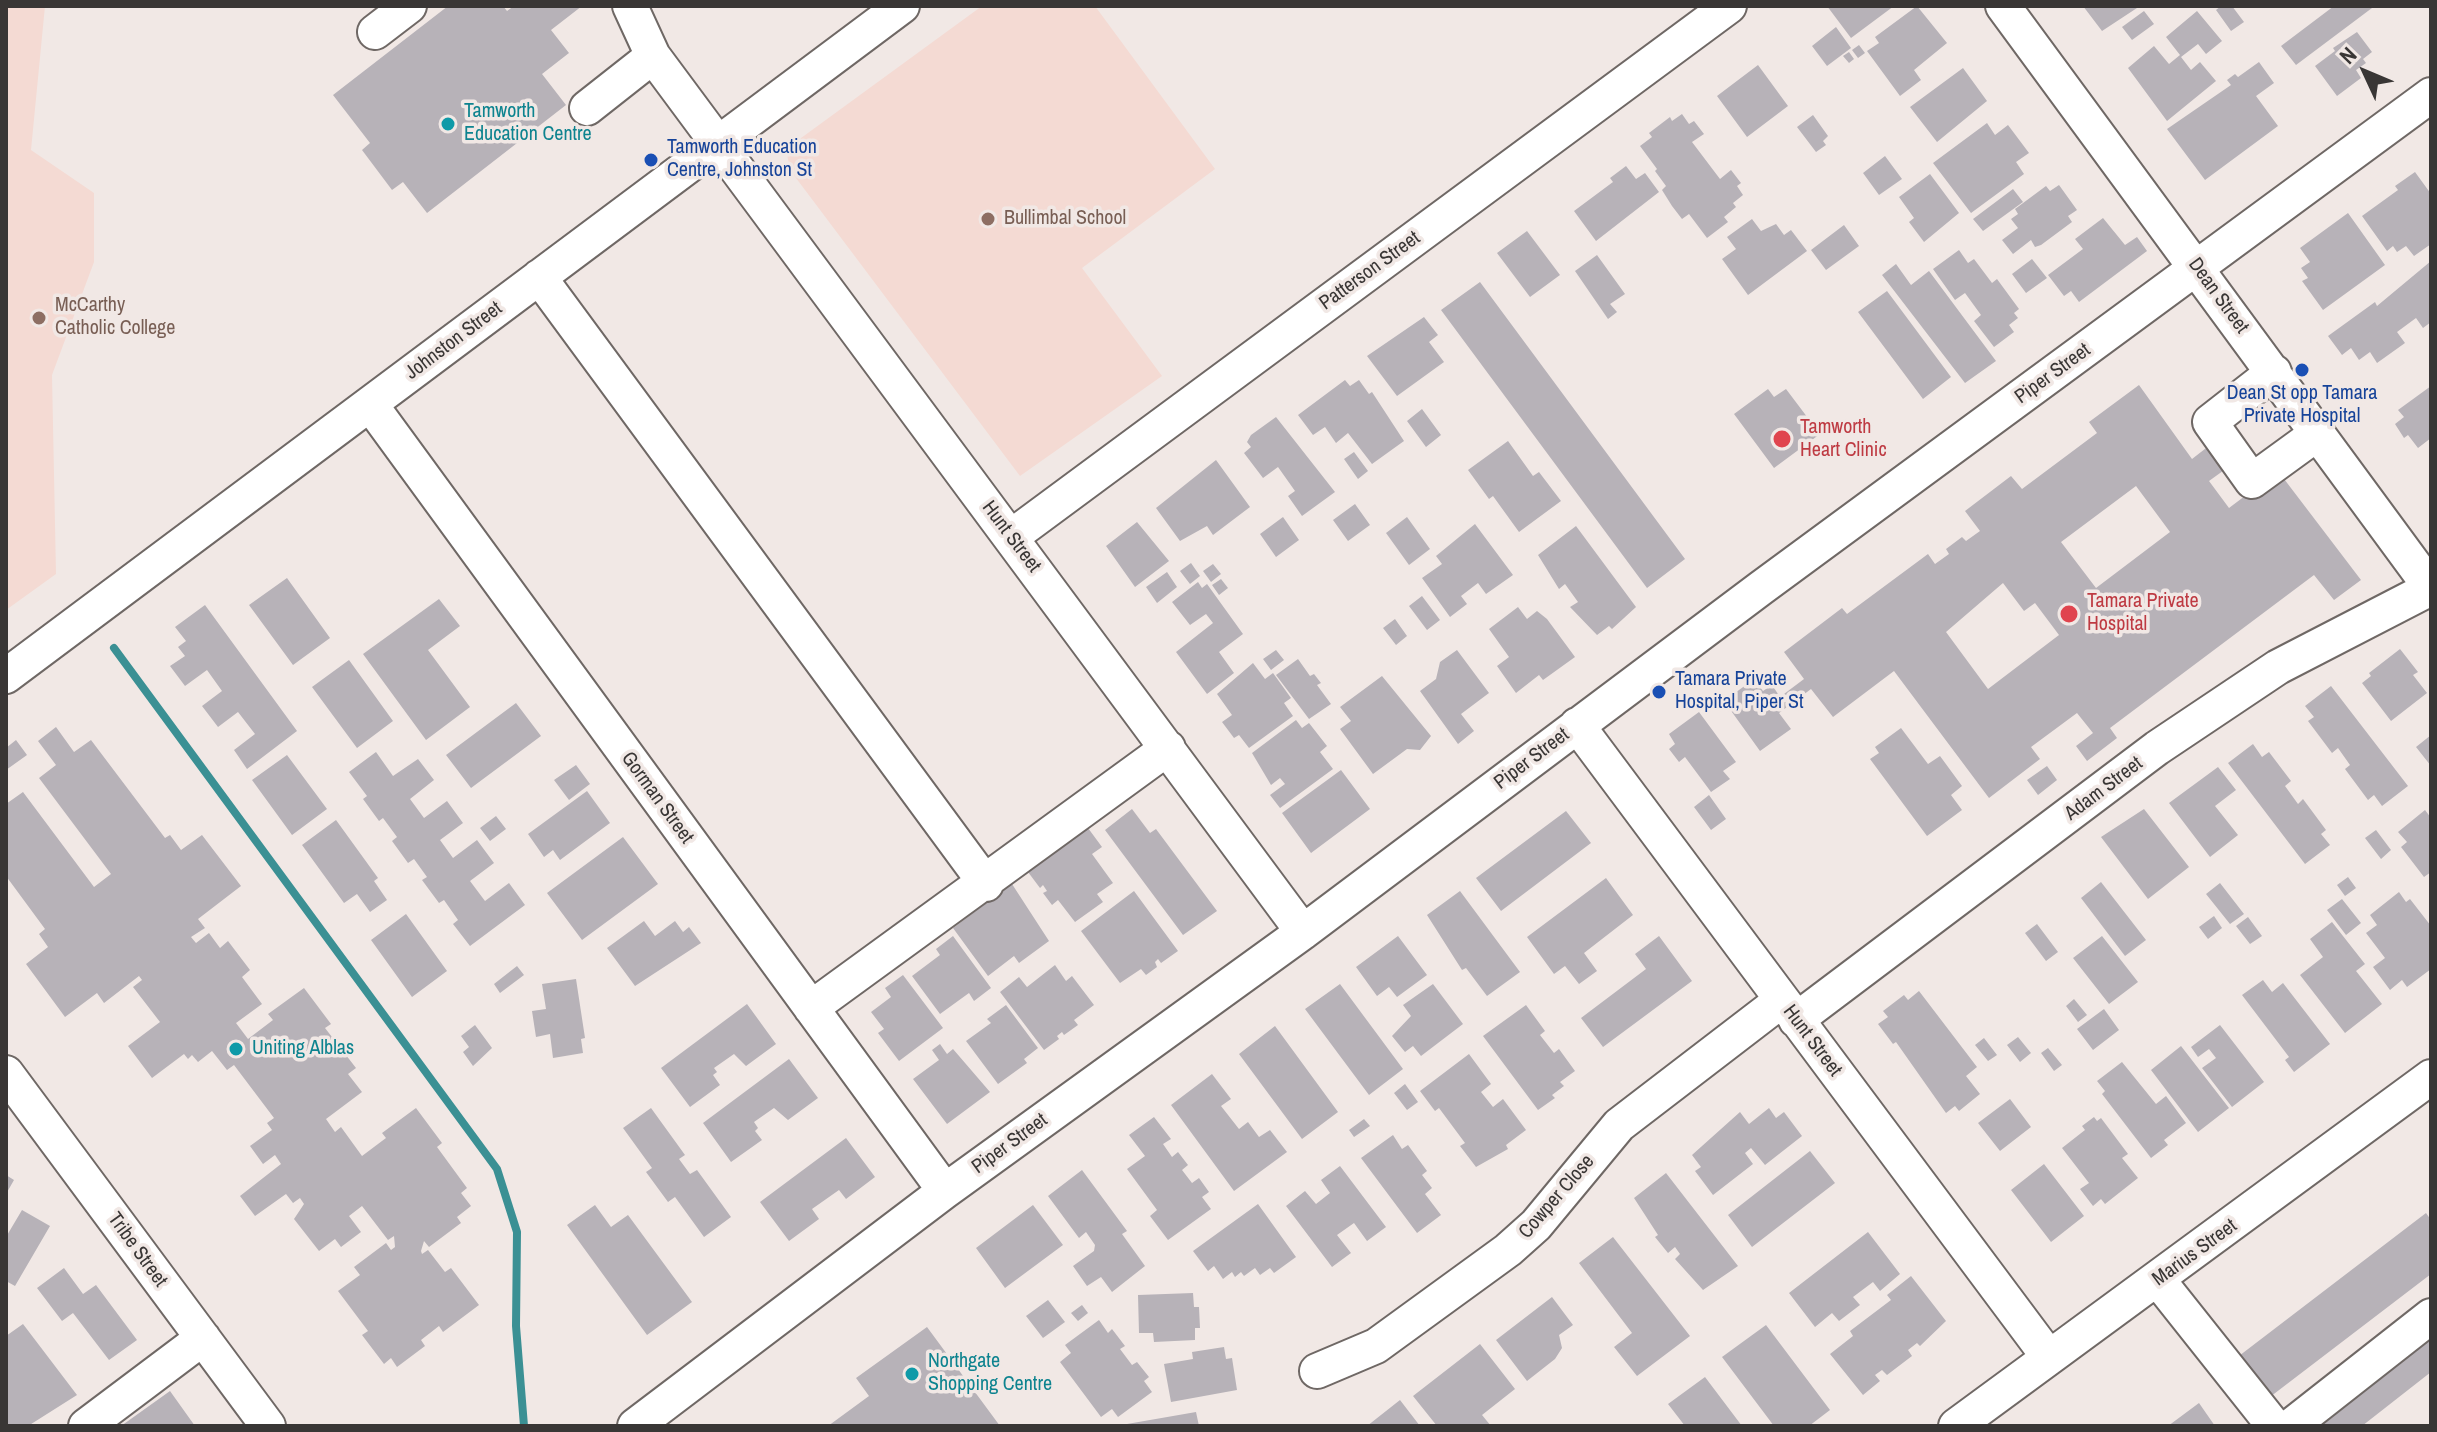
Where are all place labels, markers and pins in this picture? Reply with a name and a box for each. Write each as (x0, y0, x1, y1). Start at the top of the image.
place label: Tamworth Education Centre (464, 100, 592, 147)
marker: Tamworth Education Centre (439, 115, 457, 133)
place label: Tamworth Education Centre, Johnston St (667, 136, 817, 183)
marker: Tamworth Education Centre, Johnston St (642, 151, 660, 169)
place label: Bullimbal School (1004, 207, 1126, 231)
marker: Bullimbal School (979, 210, 997, 228)
place label: McCarthy Catholic College (55, 294, 175, 341)
marker: McCarthy Catholic College (30, 309, 48, 327)
marker: Dean St opp Tamara Private Hospital (2293, 361, 2311, 379)
place label: Dean St opp Tamara Private Hospital (2227, 382, 2377, 429)
place label: Tamworth Heart Clinic (1800, 416, 1887, 463)
marker: Tamworth Heart Clinic (1771, 428, 1793, 450)
place label: Tamara Private Hospital (2087, 590, 2199, 637)
marker: Tamara Private Hospital (2058, 603, 2080, 625)
place label: Tamara Private Hospital, Piper St (1675, 668, 1804, 715)
marker: Tamara Private Hospital, Piper St (1650, 683, 1668, 701)
place label: Uniting Alblas (252, 1037, 354, 1061)
marker: Uniting Alblas (227, 1040, 245, 1058)
place label: Northgate Shopping Centre (928, 1350, 1052, 1397)
marker: Northgate Shopping Centre (903, 1365, 921, 1383)

